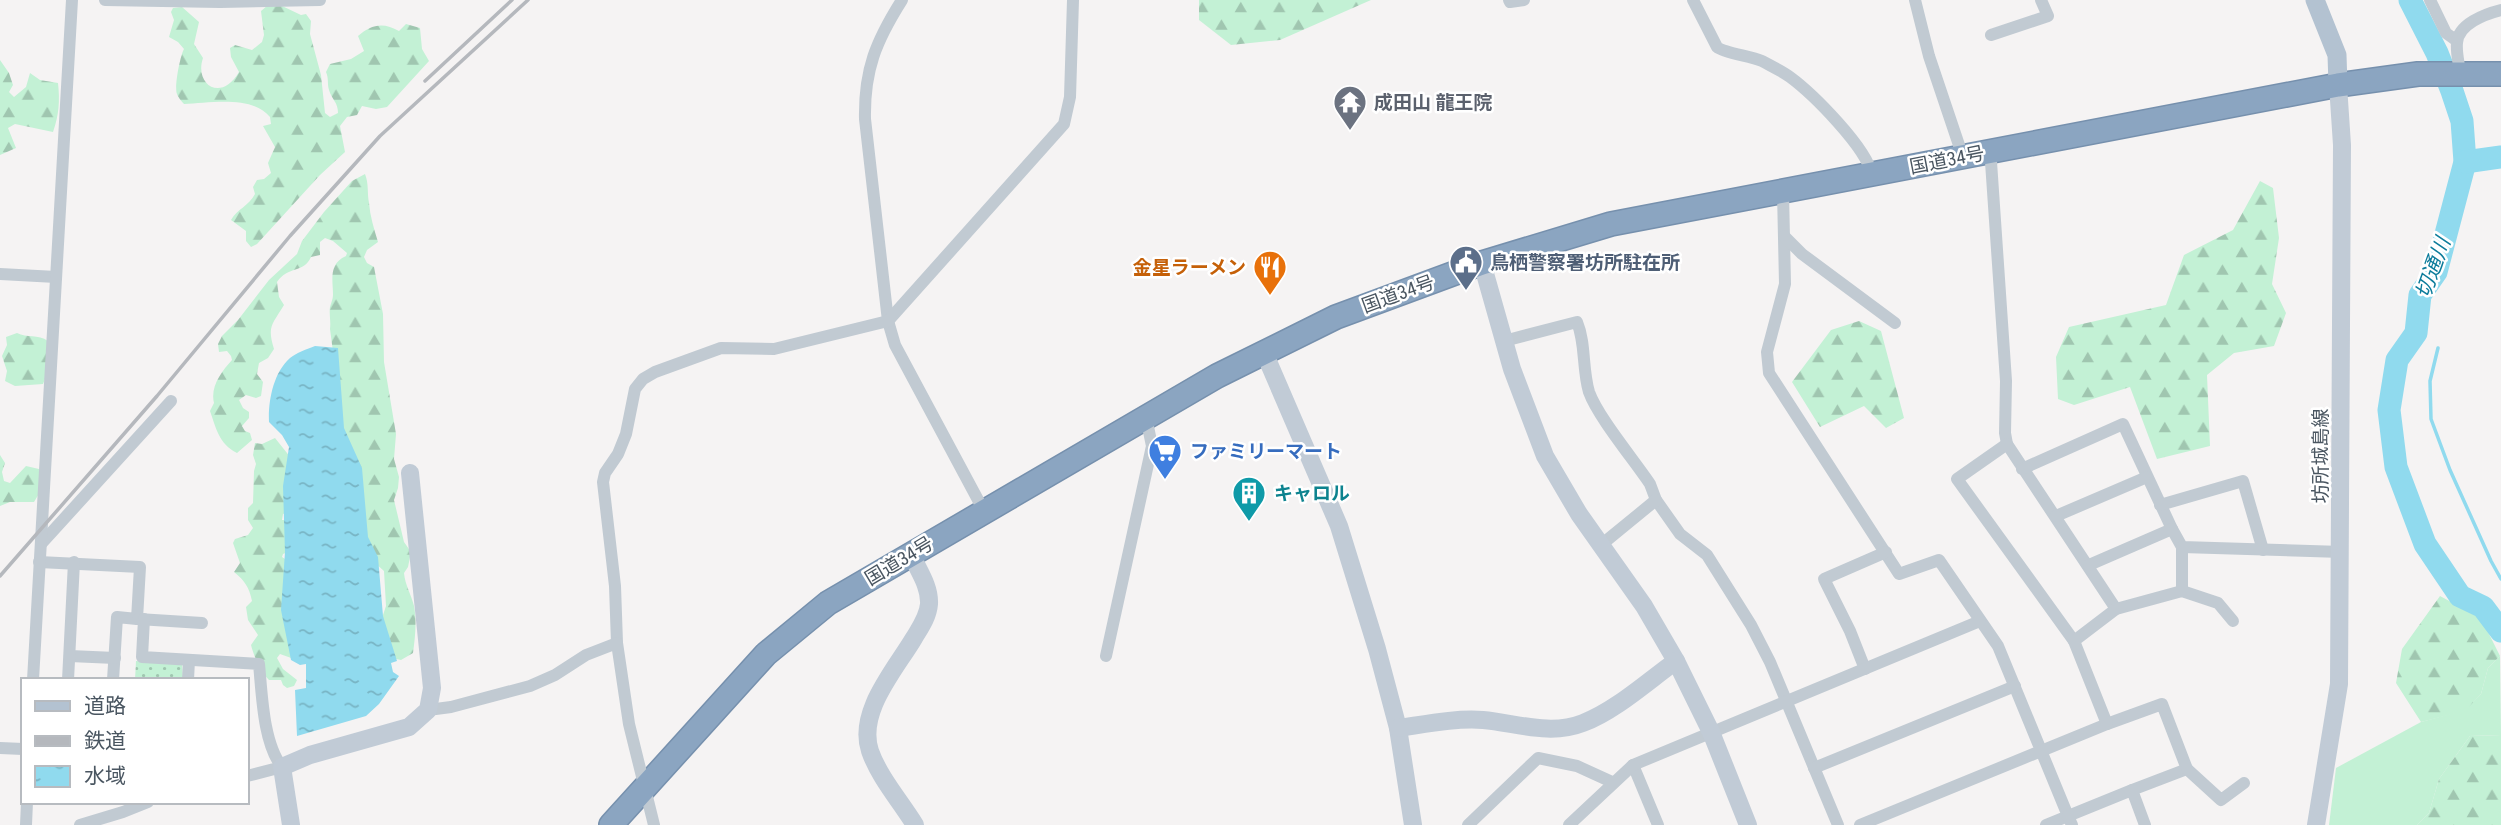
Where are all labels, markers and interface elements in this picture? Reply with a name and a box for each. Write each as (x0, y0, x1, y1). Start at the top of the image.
temple icon: 成田山 龍王院 (1331, 83, 1369, 132)
place label: 成田山 龍王院 (1374, 91, 1492, 114)
street label: 国道34号 (1908, 141, 1986, 179)
water label: 切通川 (2411, 232, 2456, 302)
public building icon: 鳥栖警察署坊所駐在所 (1447, 243, 1485, 292)
restaurant icon: 金星ラーメン (1251, 248, 1289, 297)
place label: 鳥栖警察署坊所駐在所 (1490, 251, 1680, 274)
place label: 金星ラーメン (1133, 256, 1246, 279)
street label: 国道34号 (1358, 270, 1438, 318)
street label: 坊所城島線 (2309, 408, 2332, 504)
supermarket icon: ファミリーマート (1146, 432, 1184, 481)
place label: ファミリーマート (1190, 440, 1342, 463)
building icon: キャロル (1230, 474, 1268, 523)
place label: キャロル (1274, 482, 1350, 505)
street label: 国道34号 (861, 532, 937, 590)
legend (21, 678, 248, 804)
text: 道路 (84, 694, 126, 718)
text: 鉄道 (84, 729, 126, 753)
text: 水域 (84, 764, 126, 788)

